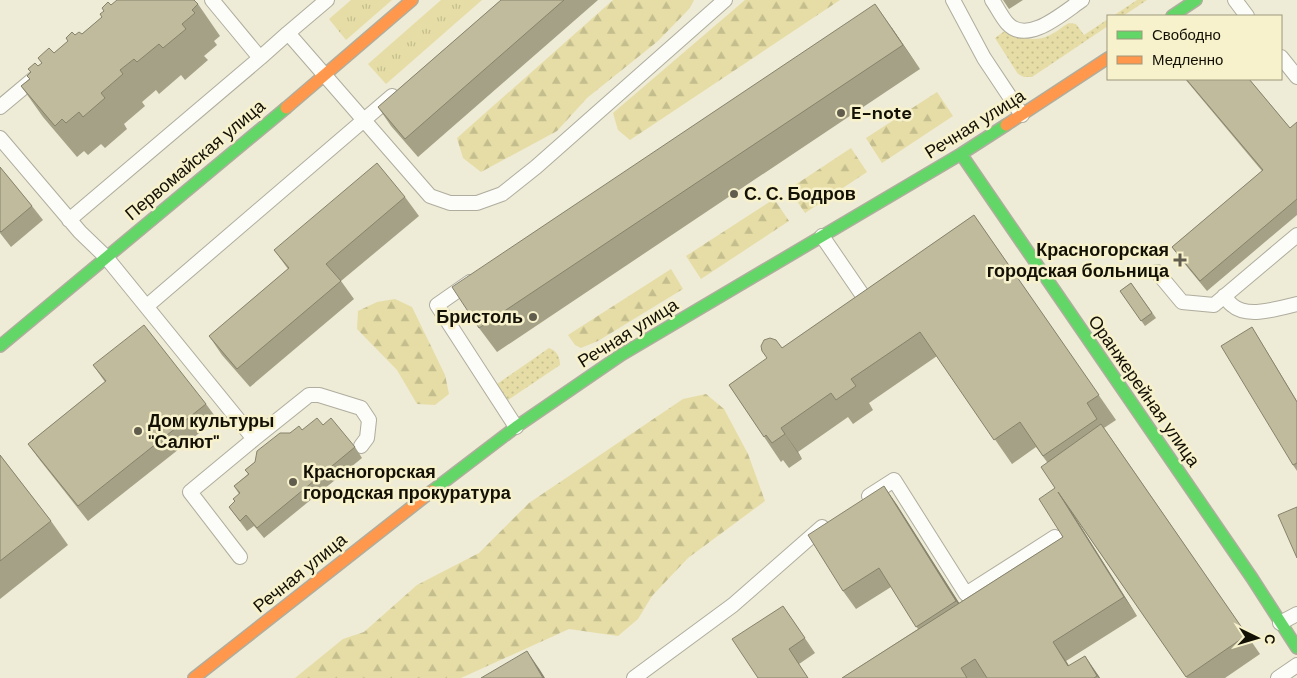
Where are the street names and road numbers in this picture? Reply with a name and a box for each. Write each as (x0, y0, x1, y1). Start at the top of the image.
street label: Речная улица (920, 83, 1031, 164)
street label: Первомайская улица (120, 94, 271, 226)
street label: Речная улица (573, 292, 684, 373)
street label: Оранжерейная улица (1083, 310, 1206, 472)
street label: Речная улица (248, 527, 353, 618)

